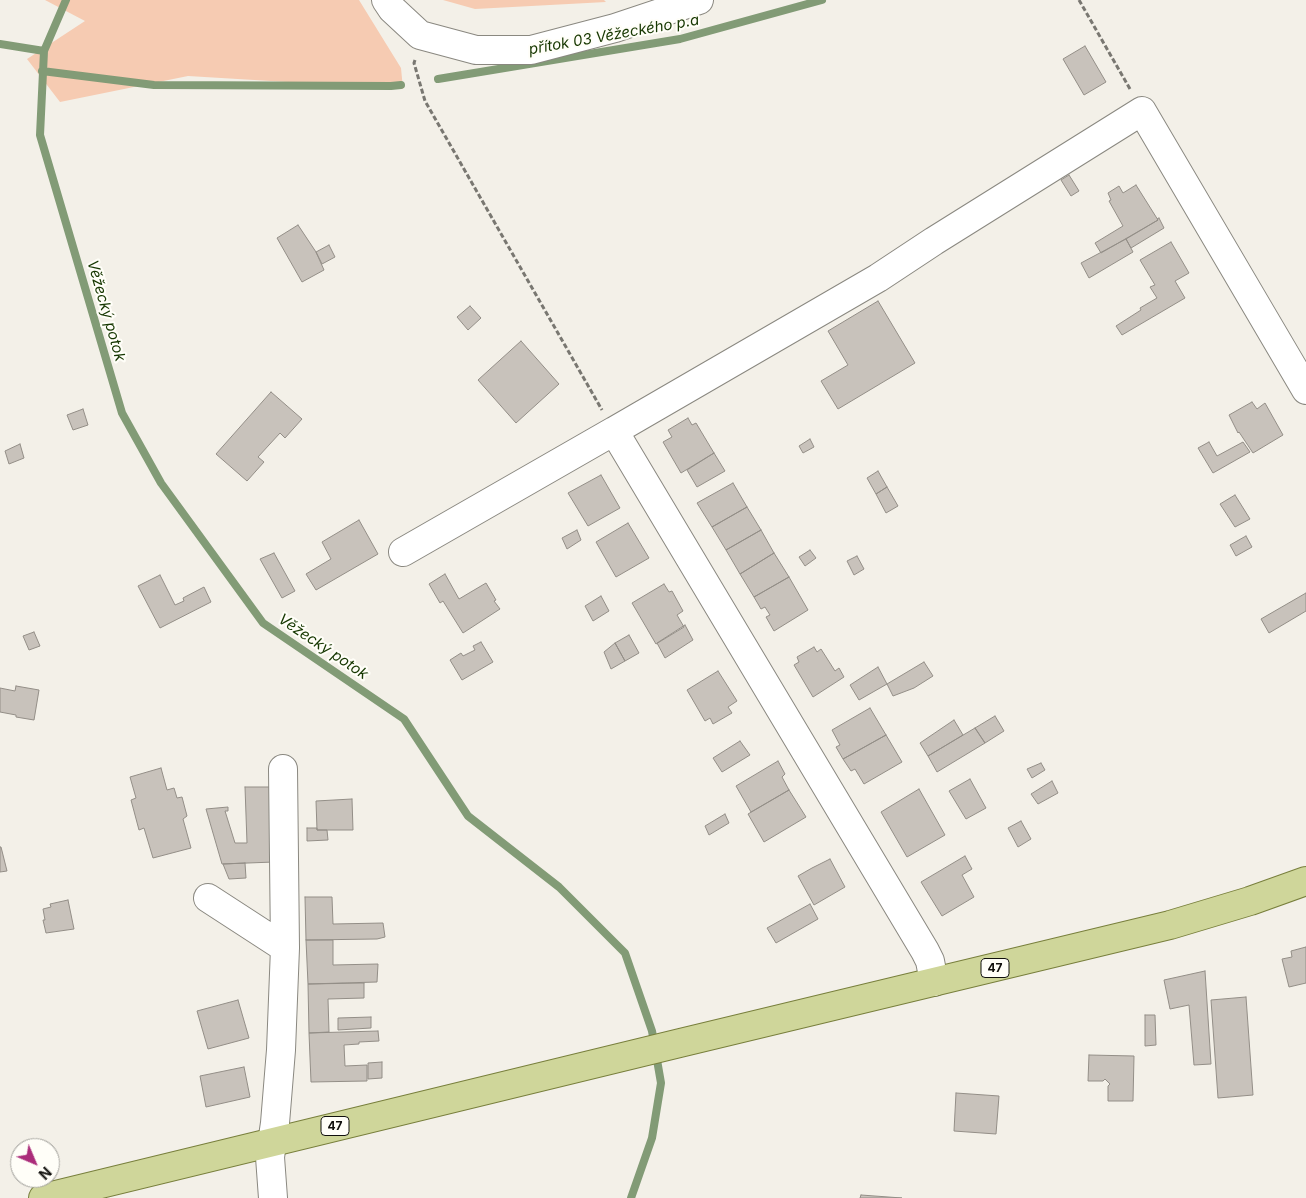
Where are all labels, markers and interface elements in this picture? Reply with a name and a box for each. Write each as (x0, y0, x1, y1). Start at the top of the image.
water label: přítok 03 Věžeckého p.a (527, 11, 701, 59)
water label: Věžecký potok (83, 258, 129, 364)
water label: Věžecký potok (275, 610, 371, 684)
road number: 47 (981, 958, 1009, 978)
road number: 47 (321, 1116, 349, 1136)
north arrow (10, 1138, 60, 1188)
text: N (35, 1163, 55, 1183)

